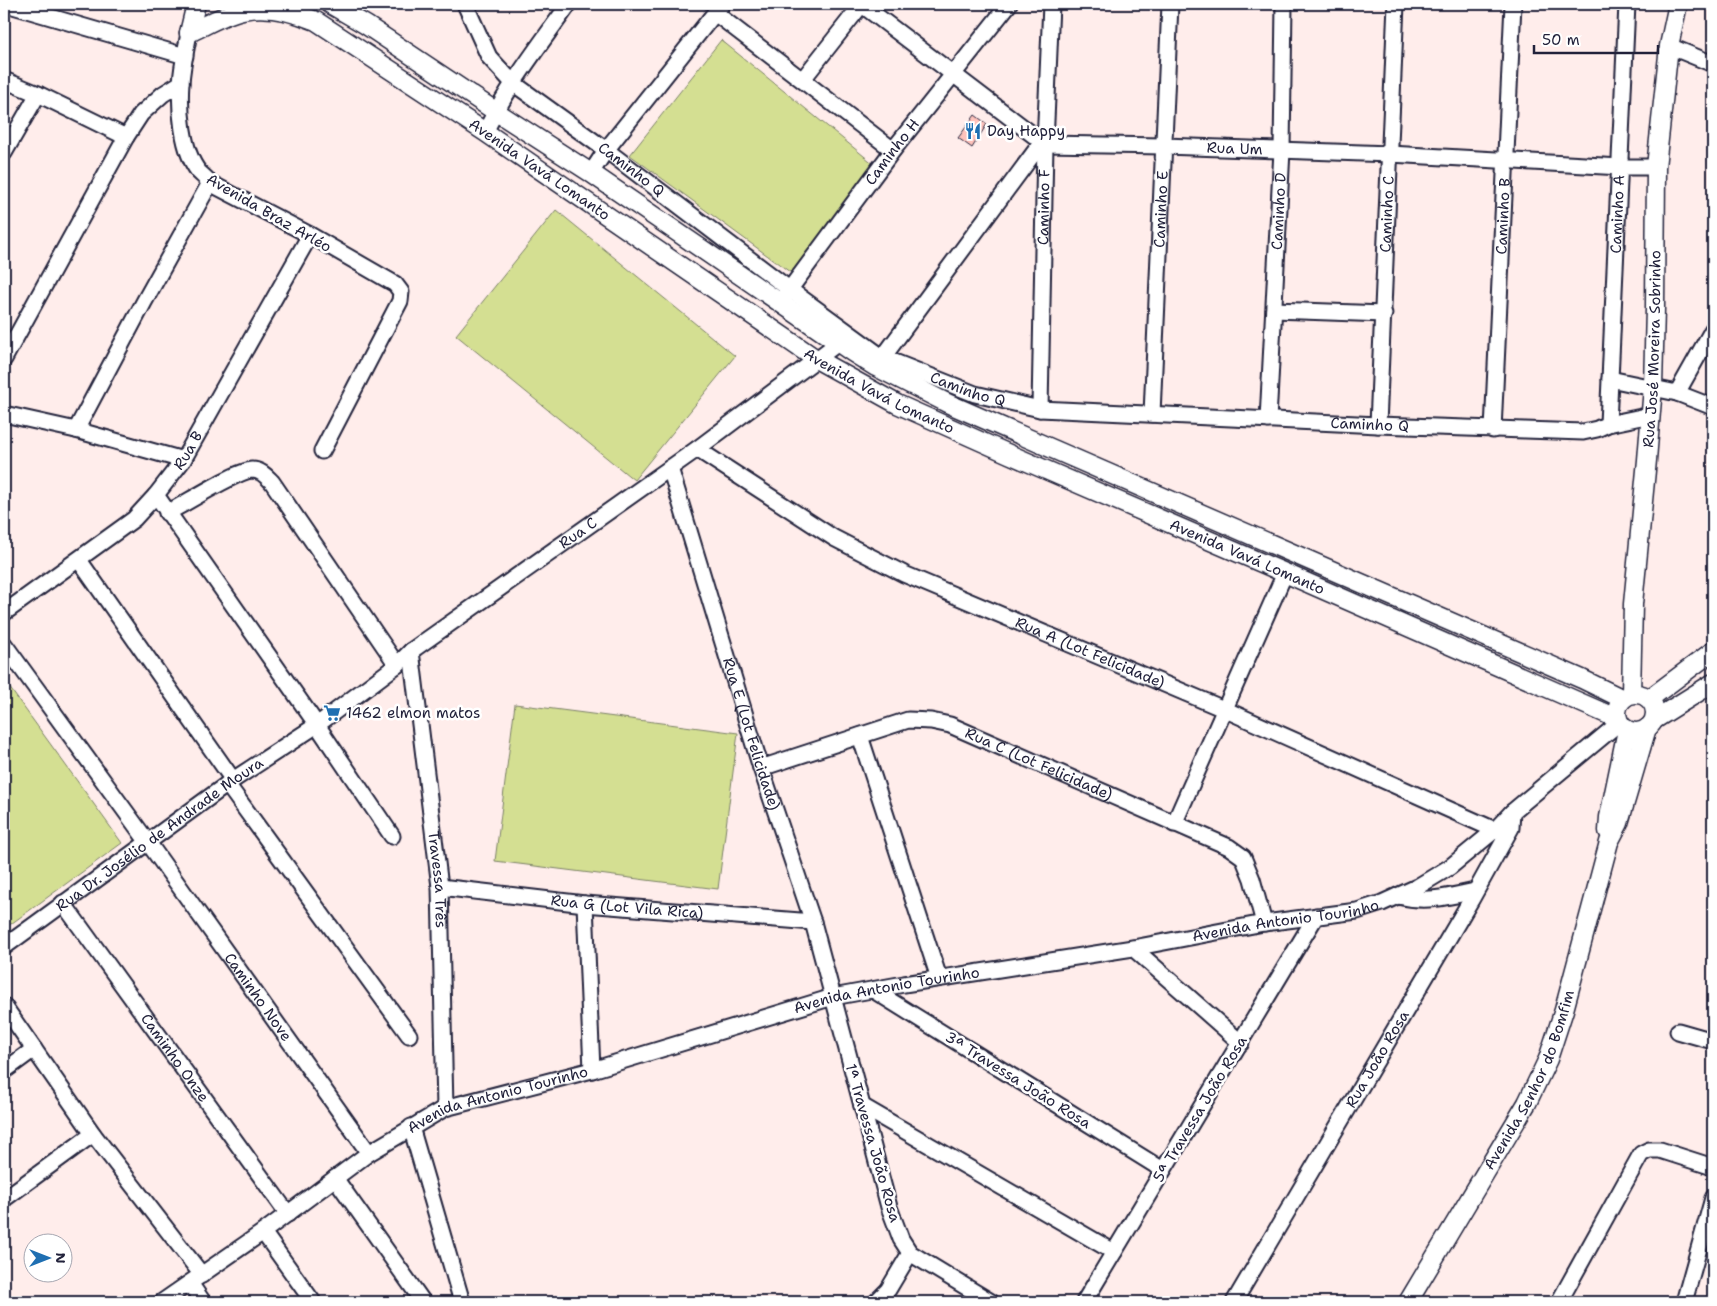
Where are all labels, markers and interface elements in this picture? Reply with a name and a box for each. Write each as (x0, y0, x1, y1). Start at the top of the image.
scale bar (1534, 22, 1658, 54)
text: 50 m (1542, 30, 1580, 50)
street label: Avenida Vavá Lomanto (465, 114, 614, 225)
street label: Caminho H (860, 115, 924, 189)
restaurant icon: Day Happy (963, 121, 983, 141)
place label: Day Happy (987, 121, 1065, 141)
street label: Caminho Q (594, 138, 669, 201)
street label: Rua Um (1206, 138, 1263, 159)
street label: Avenida Braz Arléo (203, 169, 335, 257)
street label: Caminho F (1033, 169, 1055, 245)
street label: Caminho E (1149, 170, 1173, 248)
street label: Caminho D (1267, 172, 1291, 251)
street label: Caminho A (1606, 174, 1629, 254)
street label: Caminho C (1375, 175, 1399, 253)
street label: Caminho B (1491, 177, 1515, 255)
street label: Rua José Moreira Sobrinho (1638, 250, 1665, 448)
street label: Avenida Vavá Lomanto (800, 344, 957, 438)
street label: Caminho Q (927, 367, 1007, 411)
street label: Caminho Q (1330, 413, 1409, 436)
street label: Rua B (169, 427, 207, 474)
street label: Rua C (555, 513, 601, 553)
street label: Avenida Vavá Lomanto (1167, 514, 1328, 599)
street label: Rua A (Lot Felicidade) (1012, 612, 1168, 693)
street label: Rua E (Lot Felicidade) (718, 655, 785, 813)
supermarket icon: 1462 elmon matos (322, 703, 342, 723)
place label: 1462 elmon matos (346, 703, 480, 723)
street label: Rua C (Lot Felicidade) (962, 723, 1116, 805)
street label: Rua Dr. Josélio de Andrade Moura (52, 753, 268, 916)
street label: Travessa Três (423, 830, 451, 928)
street label: Rua G (Lot Vila Rica) (550, 890, 704, 923)
street label: Avenida Antonio Tourinho (1190, 895, 1381, 947)
street label: Caminho Nove (220, 949, 296, 1045)
street label: Avenida Antonio Tourinho (791, 962, 981, 1018)
street label: Avenida Senhor do Bomfim (1479, 988, 1579, 1174)
street label: Rua João Rosa (1341, 1006, 1414, 1111)
street label: Caminho Onze (136, 1010, 214, 1106)
street label: 3ª Travessa João Rosa (941, 1027, 1095, 1133)
street label: 5ª Travessa João Rosa (1148, 1032, 1252, 1186)
street label: Avenida Antonio Tourinho (404, 1061, 590, 1138)
street label: 1ª Travessa João Rosa (841, 1061, 905, 1225)
north arrow (22, 1234, 72, 1284)
text: N (52, 1252, 70, 1264)

